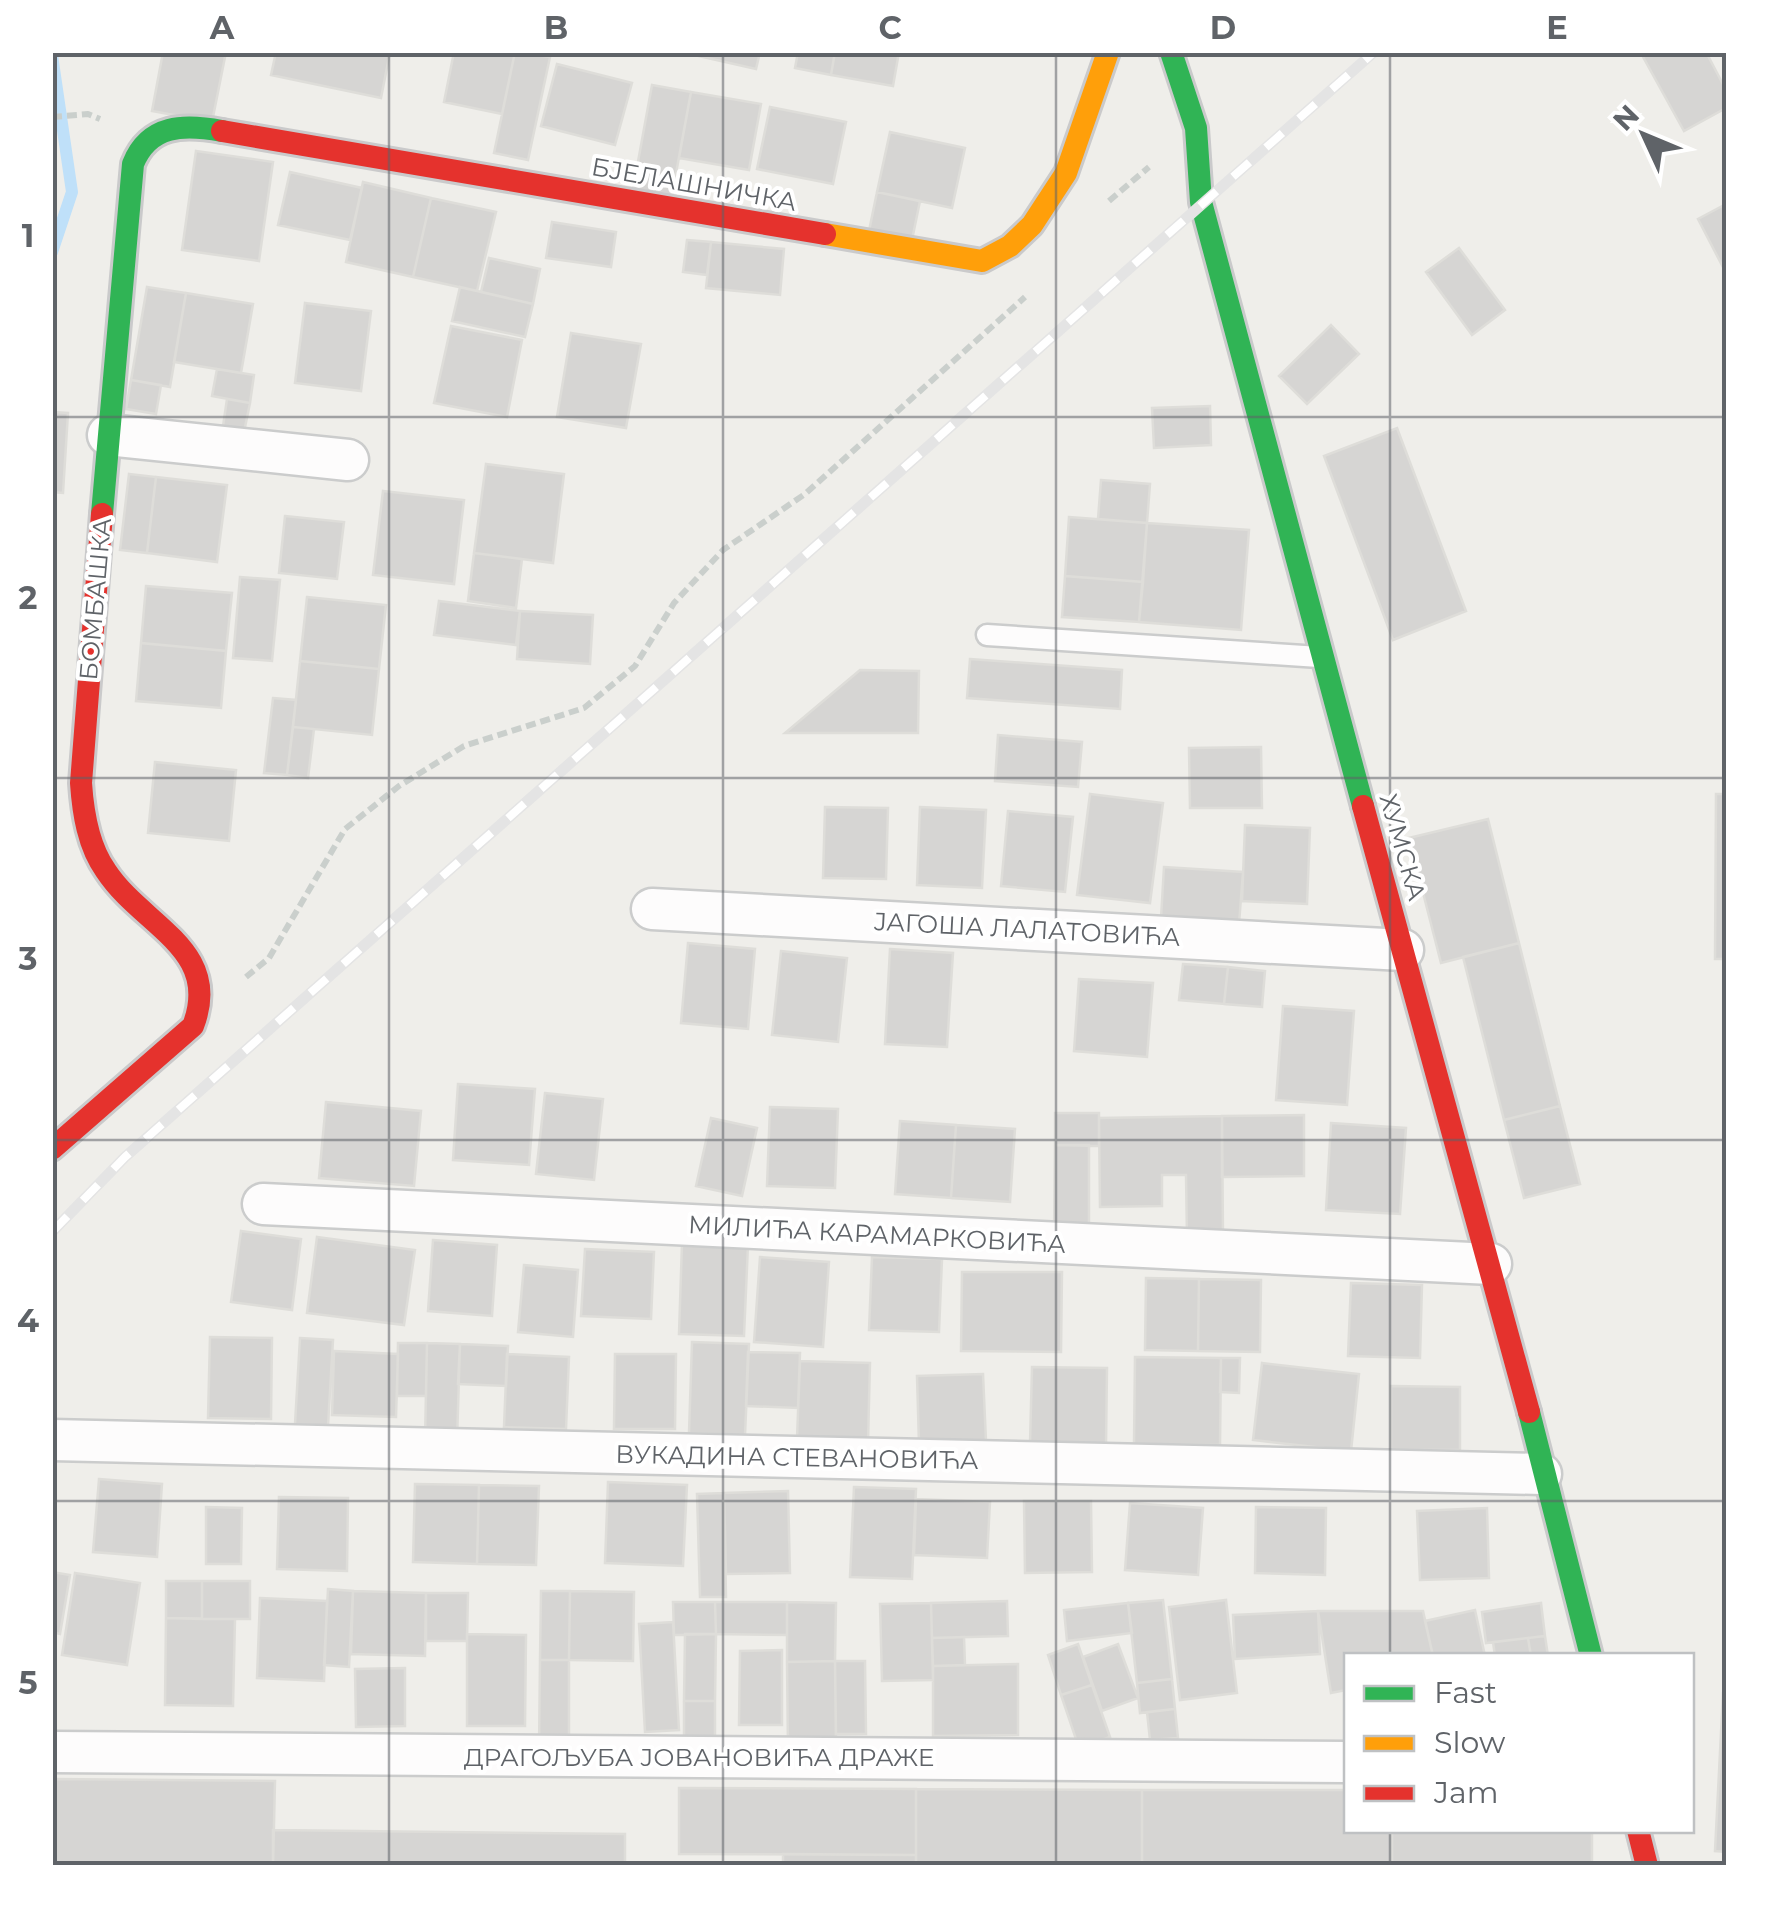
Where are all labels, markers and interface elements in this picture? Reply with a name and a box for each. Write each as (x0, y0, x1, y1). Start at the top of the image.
text: A (209, 8, 235, 47)
text: B (544, 8, 568, 47)
text: C (878, 8, 902, 47)
text: D (1210, 8, 1236, 47)
text: E (1546, 8, 1568, 47)
north arrow (1594, 85, 1694, 185)
text: N (1606, 98, 1646, 138)
street label: БЈЕЛАШНИЧКА (589, 151, 799, 217)
text: 1 (22, 216, 34, 255)
street label: БОМБАШКА (73, 516, 117, 681)
text: 2 (19, 578, 37, 617)
street label: ХУМСКА (1373, 790, 1433, 904)
street label: ЈАГОША ЛАЛАТОВИЋА (873, 906, 1182, 952)
text: 3 (18, 939, 37, 978)
street label: МИЛИЋА КАРАМАРКОВИЋА (687, 1209, 1067, 1259)
text: 4 (17, 1301, 39, 1340)
street label: ВУКАДИНА СТЕВАНОВИЋА (615, 1439, 979, 1475)
legend (1344, 1653, 1694, 1833)
text: 5 (18, 1663, 38, 1702)
text: Fast (1434, 1674, 1497, 1711)
text: Slow (1434, 1724, 1506, 1761)
street label: ДРАГОЉУБА ЈОВАНОВИЋА ДРАЖЕ (464, 1742, 934, 1772)
text: Jam (1433, 1774, 1499, 1811)

